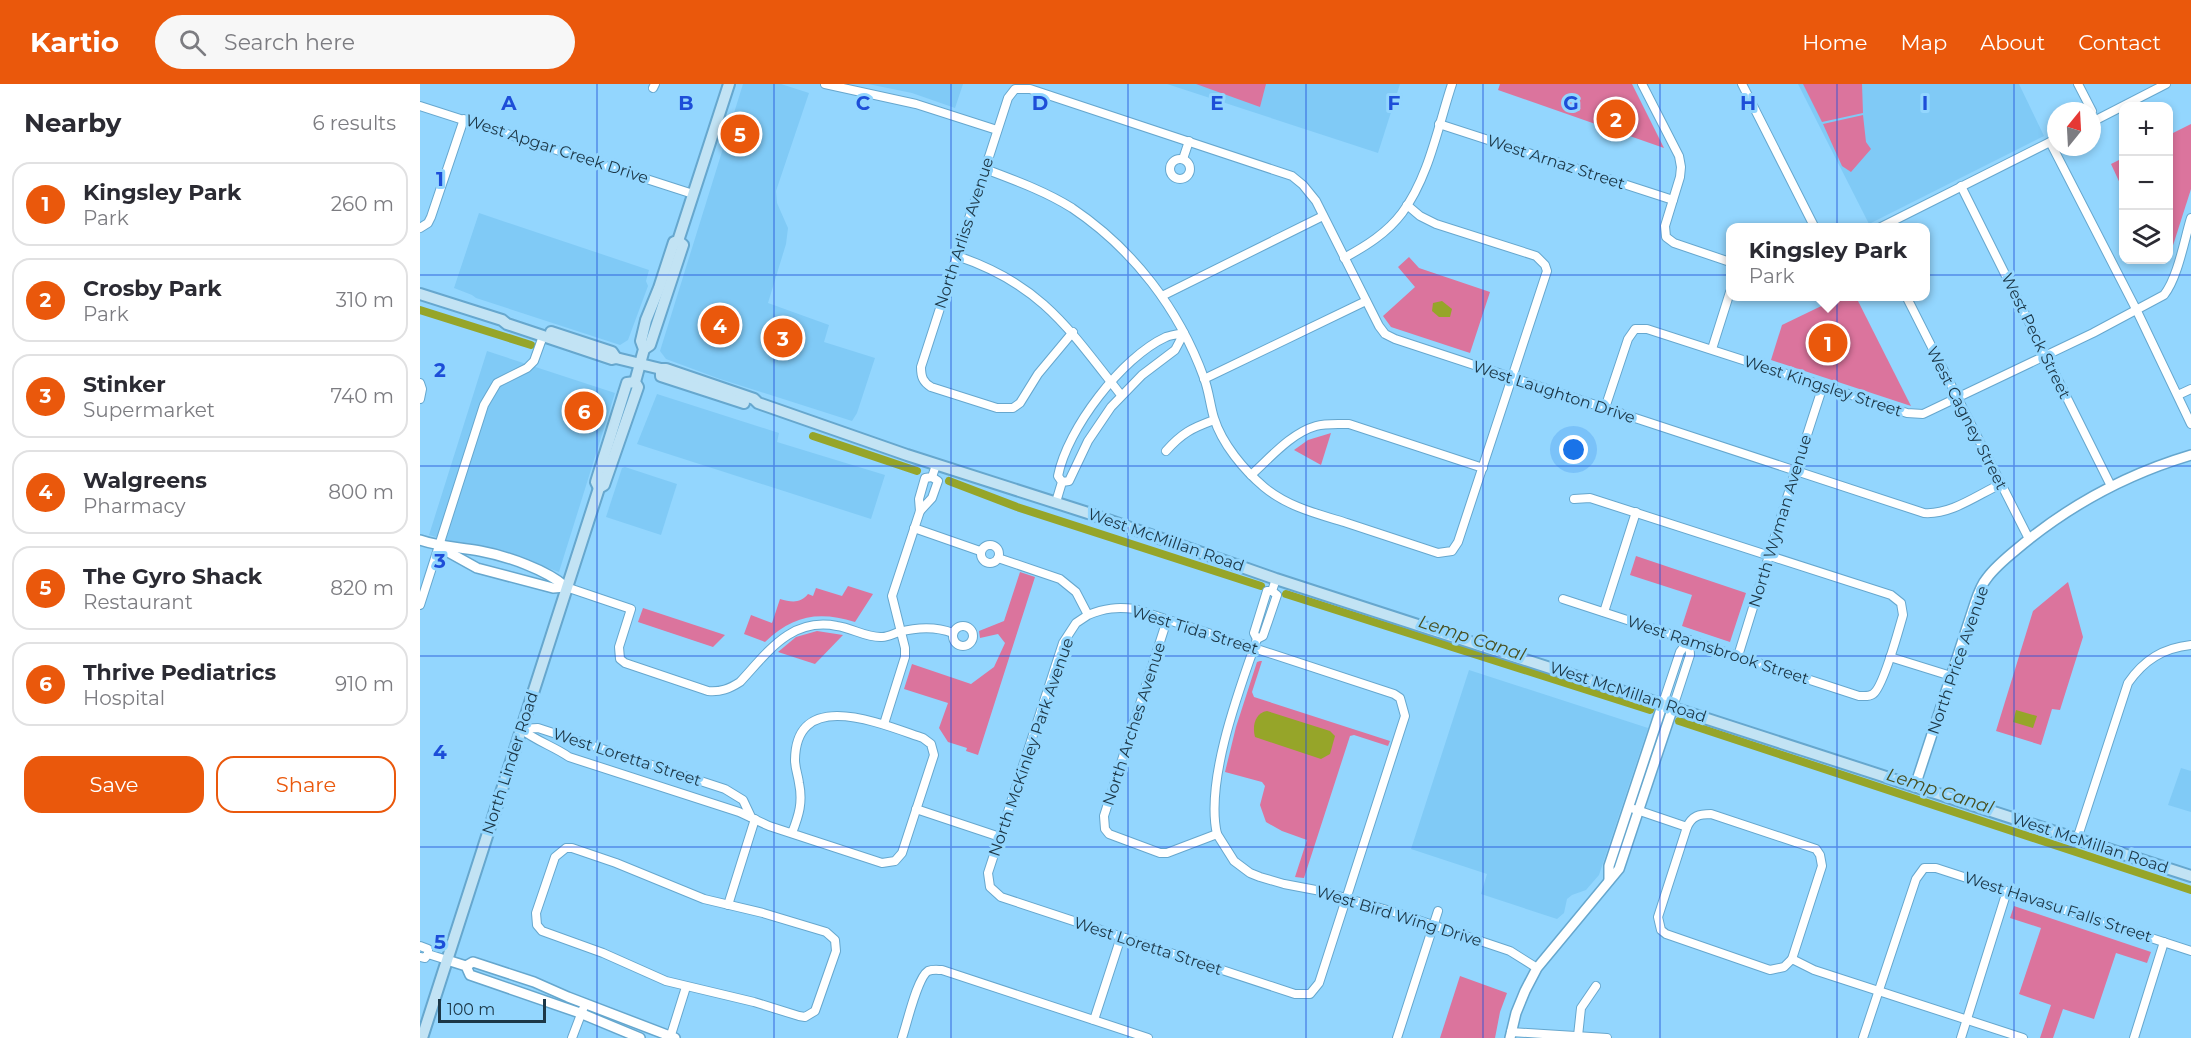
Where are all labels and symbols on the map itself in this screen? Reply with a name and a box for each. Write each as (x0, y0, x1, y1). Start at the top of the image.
text: A (500, 91, 517, 115)
text: B (678, 91, 694, 115)
text: C (856, 91, 871, 115)
text: D (1032, 91, 1048, 115)
text: E (1210, 91, 1224, 115)
text: F (1388, 91, 1401, 115)
text: G (1563, 91, 1579, 115)
text: H (1740, 91, 1756, 115)
text: I (1922, 91, 1928, 115)
pin: 2 (1596, 96, 1636, 141)
north arrow (2047, 102, 2101, 156)
street label: West Apgar Creek Drive (463, 110, 651, 188)
pin: 5 (720, 112, 760, 156)
street label: West Arnaz Street (1485, 131, 1628, 193)
street label: North Arliss Avenue (931, 155, 997, 311)
text: 1 (436, 167, 444, 191)
street label: West Peck Street (1997, 270, 2075, 402)
pin: 4 (700, 302, 740, 348)
pin: 3 (764, 316, 802, 360)
pin: 1 (1808, 320, 1848, 366)
street label: West Cagney Street (1923, 343, 2012, 493)
street label: West Kingsley Street (1741, 351, 1905, 421)
street label: West Laughton Drive (1470, 357, 1638, 427)
text: 2 (434, 358, 446, 382)
pin: 6 (564, 388, 604, 434)
street label: North Wyman Avenue (1745, 432, 1815, 610)
your location (1559, 435, 1588, 464)
street label: West McMillan Road (1085, 504, 1247, 576)
text: 3 (433, 549, 446, 573)
street label: North Price Avenue (1924, 583, 1992, 737)
street label: West Tida Street (1129, 602, 1261, 658)
water label: Lemp Canal (1416, 610, 1528, 666)
street label: West Ramsbrook Street (1625, 612, 1812, 689)
street label: North McKinley Park Avenue (985, 635, 1077, 859)
street label: North Arches Avenue (1099, 640, 1169, 808)
street label: West McMillan Road (1547, 658, 1709, 726)
street label: North Linder Road (478, 689, 542, 837)
street label: West Loretta Street (550, 724, 704, 790)
text: 4 (433, 740, 447, 764)
water label: Lemp Canal (1884, 763, 1996, 819)
street label: West McMillan Road (2009, 809, 2171, 877)
street label: West Havasu Falls Street (1962, 868, 2155, 946)
street label: West Bird Wing Drive (1314, 882, 1484, 950)
street label: West Loretta Street (1071, 913, 1225, 979)
text: 5 (434, 930, 446, 954)
scale bar (438, 996, 546, 1024)

